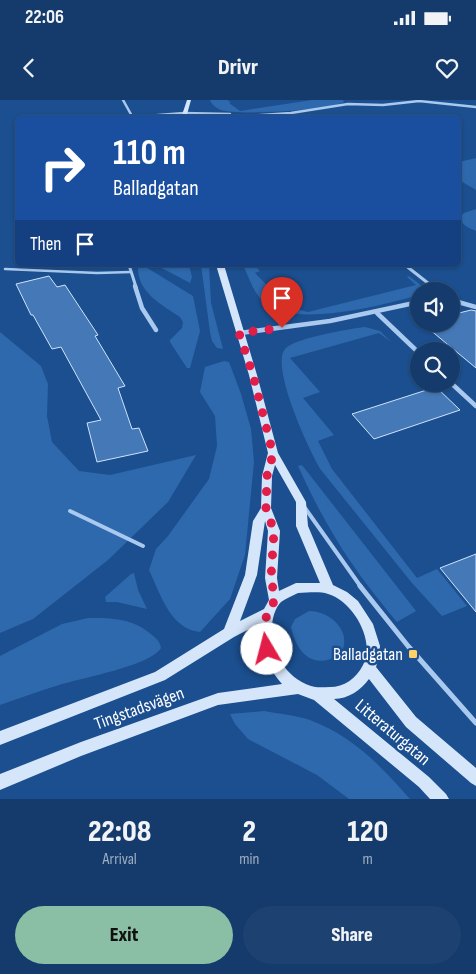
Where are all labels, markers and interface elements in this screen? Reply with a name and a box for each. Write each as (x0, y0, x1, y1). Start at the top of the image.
text: 22:06 (25, 6, 64, 29)
icon: back (15, 54, 43, 82)
text: Drivr (218, 54, 258, 81)
icon: heart (433, 54, 461, 82)
text: 110 m (113, 132, 186, 175)
icon: right (30, 135, 95, 200)
text: Balladgatan (113, 175, 199, 202)
icon: arrive (71, 230, 99, 258)
text: Then (30, 233, 61, 256)
pin (261, 277, 303, 328)
map controls (410, 282, 460, 392)
button: sound (410, 282, 460, 332)
icon: arrive (268, 284, 296, 312)
button: search (410, 342, 460, 392)
position arrow (240, 622, 292, 674)
place label: Balladgatan (333, 644, 403, 665)
marker: Balladgatan (407, 648, 419, 660)
street label: Tingstadsvägen (91, 683, 187, 734)
street label: Litteraturgatan (351, 695, 434, 770)
text: 22:08 (88, 814, 151, 850)
text: 2 (243, 814, 256, 850)
text: 120 (347, 814, 388, 850)
text: Arrival (102, 850, 137, 869)
text: min (239, 850, 259, 869)
text: m (363, 850, 373, 869)
button: Exit (15, 906, 233, 964)
button: Share (243, 906, 461, 964)

